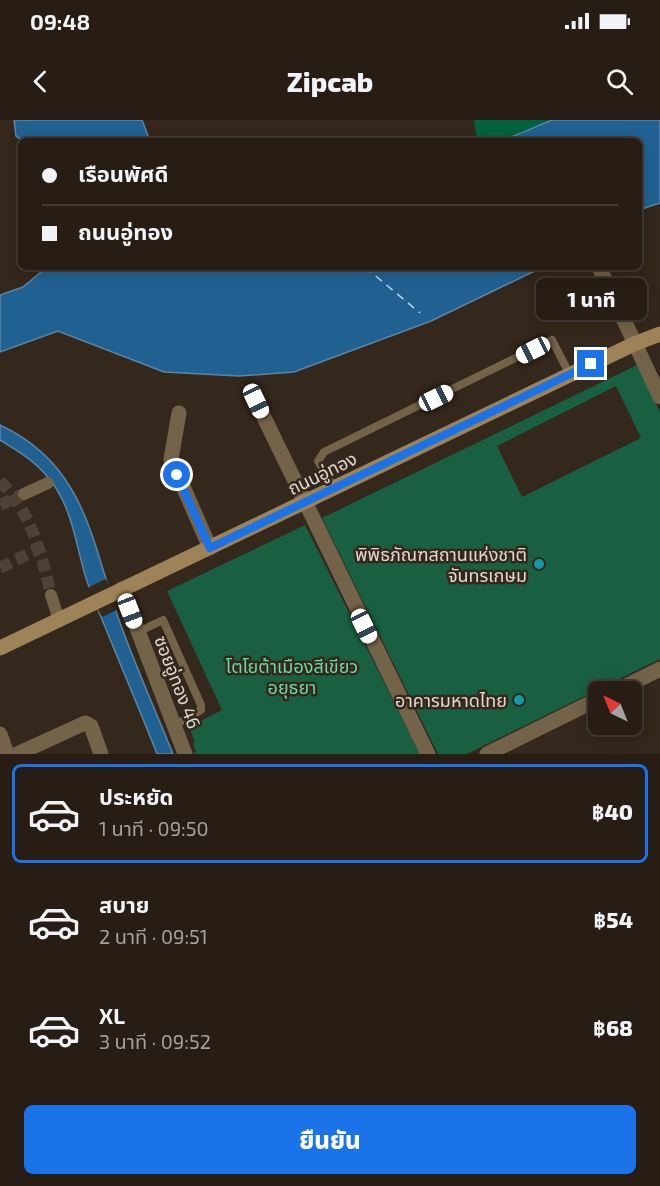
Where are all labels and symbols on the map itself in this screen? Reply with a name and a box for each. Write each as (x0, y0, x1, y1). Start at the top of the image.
callout: 1 นาที (536, 277, 646, 319)
car (513, 334, 553, 366)
route end (577, 350, 604, 377)
car (240, 381, 272, 421)
car (416, 382, 456, 414)
street label: ถนนอู่ทอง (284, 447, 361, 501)
route start (163, 461, 190, 488)
place label: พิพิธภัณฑสถานแห่งชาติ จันทรเกษม (355, 543, 527, 586)
marker: พิพิธภัณฑสถานแห่งชาติ จันทรเกษม (532, 557, 546, 571)
car (115, 591, 145, 631)
car (348, 606, 380, 646)
street label: ซอยอู่ทอง 46 (148, 632, 206, 732)
park label: โตโยต้าเมืองสีเขียว อยุธยา (226, 655, 358, 699)
north arrow (588, 681, 642, 735)
place label: อาคารมหาดไทย (395, 689, 507, 711)
marker: อาคารมหาดไทย (512, 693, 526, 707)

